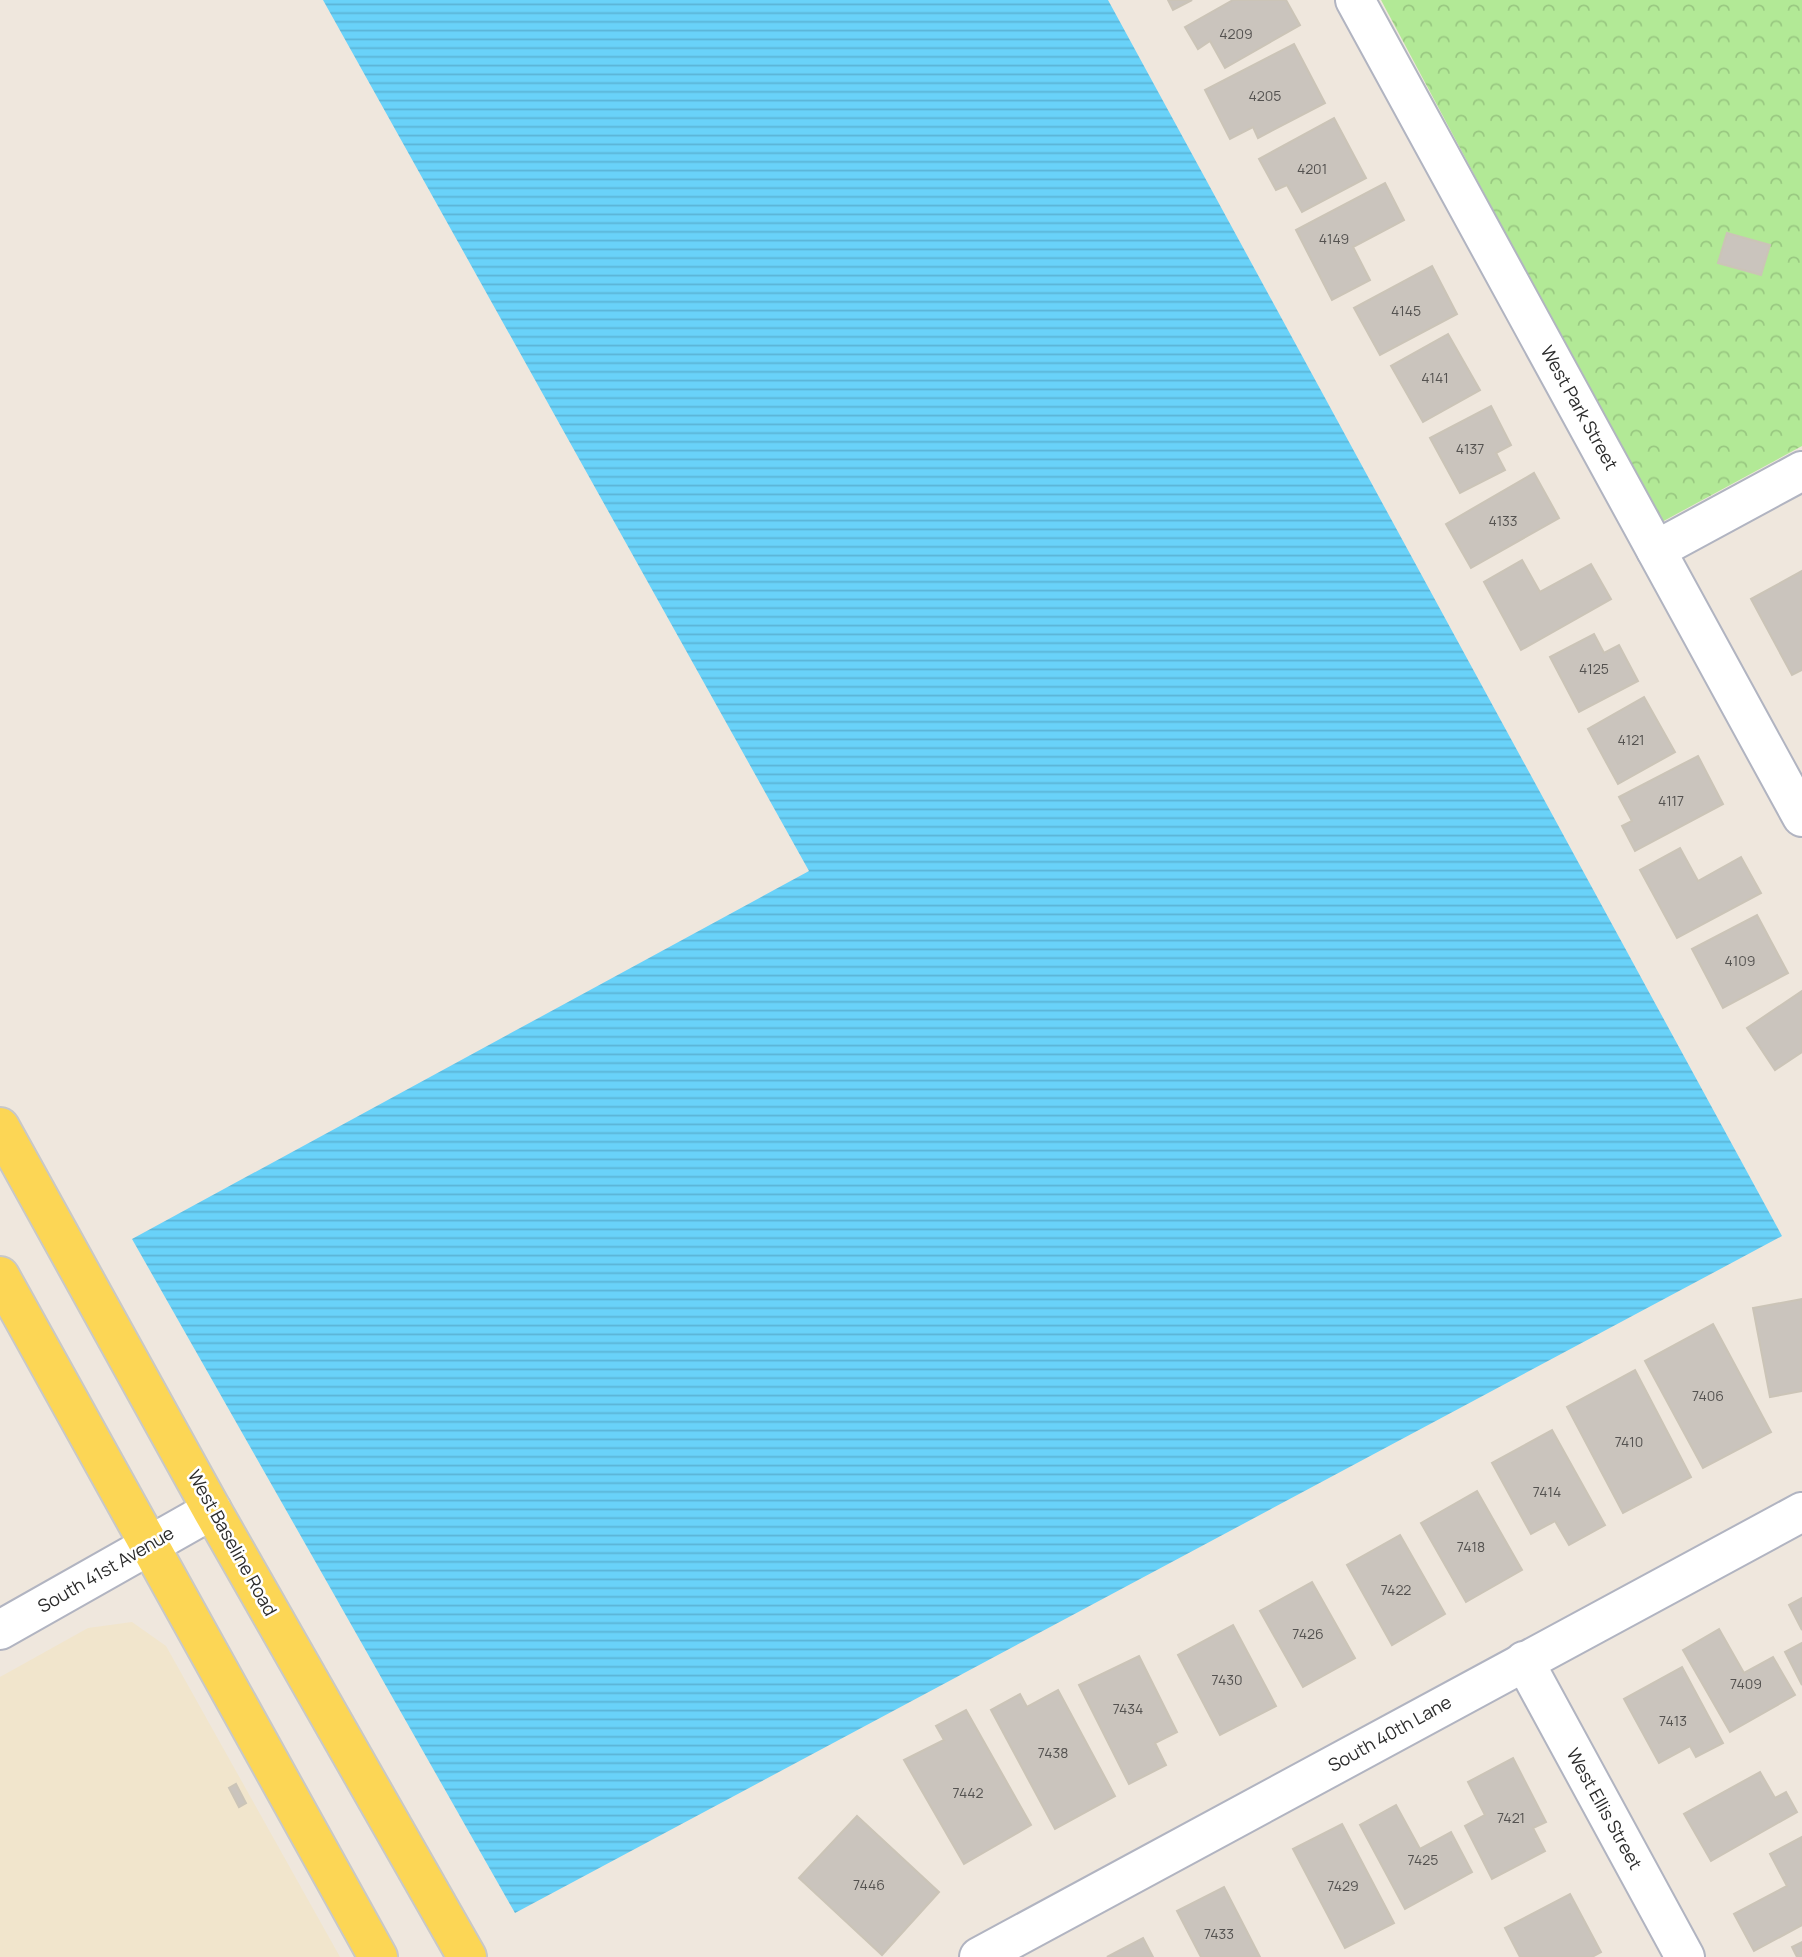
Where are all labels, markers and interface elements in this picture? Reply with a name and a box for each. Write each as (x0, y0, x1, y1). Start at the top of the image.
house number: 4209 (1219, 24, 1253, 43)
house number: 4205 (1249, 86, 1281, 105)
house number: 4201 (1297, 159, 1327, 178)
house number: 4149 (1319, 229, 1349, 248)
house number: 4145 (1391, 301, 1421, 320)
street label: West Park Street (1536, 341, 1624, 474)
house number: 4141 (1421, 368, 1449, 387)
house number: 4137 (1456, 439, 1484, 458)
house number: 4133 (1488, 511, 1518, 530)
house number: 4125 (1579, 659, 1609, 678)
house number: 4121 (1617, 730, 1645, 749)
house number: 4117 (1658, 791, 1684, 810)
house number: 4109 (1725, 951, 1755, 970)
house number: 7406 (1692, 1386, 1724, 1405)
house number: 7410 (1615, 1432, 1643, 1451)
street label: West Baseline Road (183, 1465, 283, 1620)
house number: 7414 (1533, 1482, 1561, 1501)
street label: South 41st Avenue (33, 1520, 178, 1618)
house number: 7418 (1457, 1537, 1485, 1556)
house number: 7422 (1381, 1580, 1411, 1599)
house number: 7426 (1292, 1624, 1324, 1643)
house number: 7430 (1211, 1670, 1243, 1689)
house number: 7409 (1730, 1674, 1762, 1693)
street label: South 40th Lane (1324, 1689, 1455, 1777)
house number: 7434 (1113, 1699, 1143, 1718)
house number: 7413 (1659, 1711, 1687, 1730)
house number: 7438 (1038, 1743, 1068, 1762)
street label: West Ellis Street (1562, 1744, 1648, 1874)
house number: 7442 (952, 1783, 984, 1802)
house number: 7421 (1497, 1808, 1525, 1827)
house number: 7425 (1408, 1850, 1438, 1869)
house number: 7446 (853, 1875, 885, 1894)
house number: 7429 (1327, 1876, 1359, 1895)
house number: 7433 (1204, 1924, 1234, 1943)

